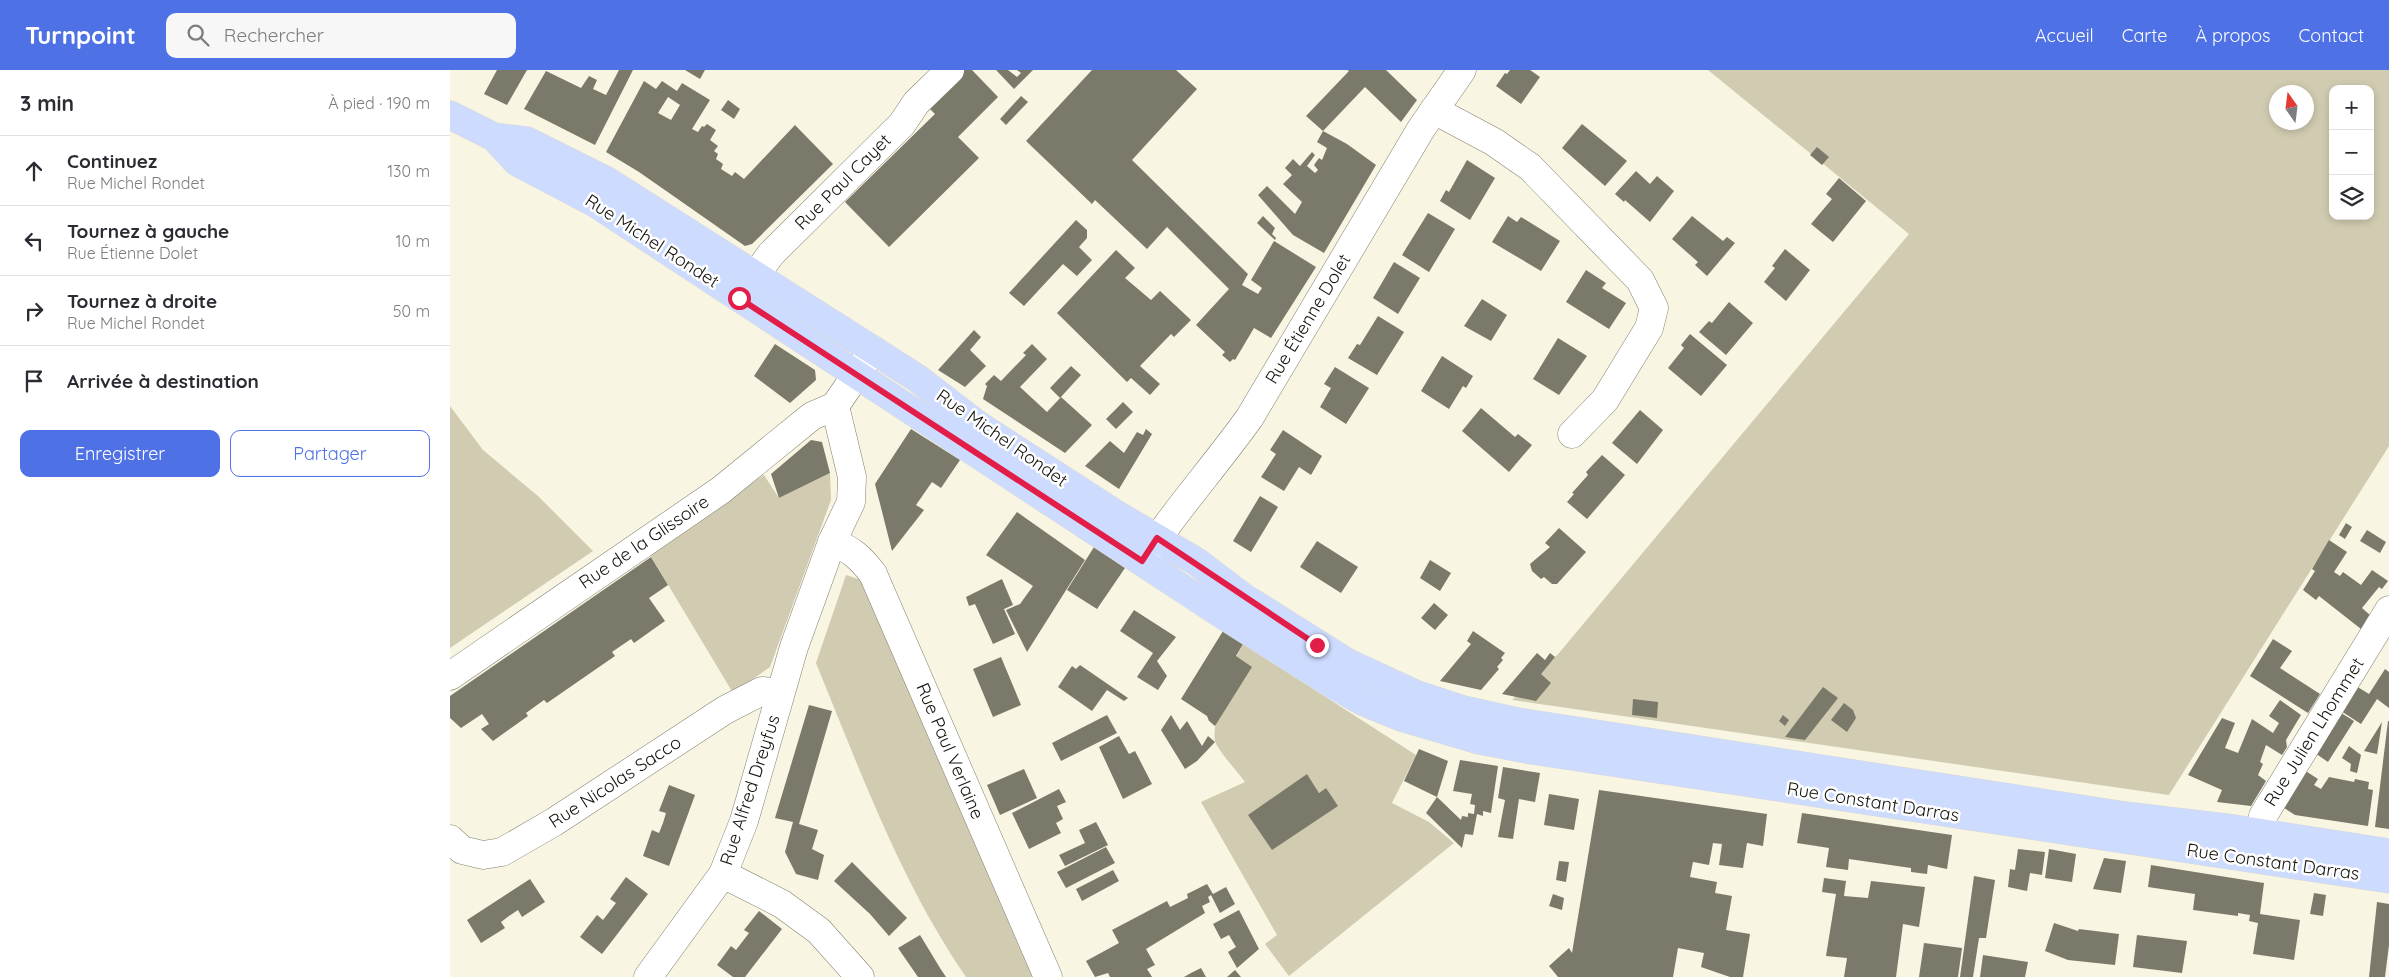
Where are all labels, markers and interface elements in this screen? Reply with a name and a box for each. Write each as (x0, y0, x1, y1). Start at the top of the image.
search box (166, 13, 516, 58)
text: Turnpoint (25, 20, 136, 50)
icon: search (184, 21, 212, 49)
text: Rechercher (224, 23, 324, 47)
text: Accueil (2035, 24, 2094, 47)
text: Carte (2122, 24, 2167, 47)
text: À propos (2195, 24, 2271, 47)
text: Contact (2299, 24, 2364, 47)
north arrow (2269, 85, 2314, 130)
map controls (2329, 85, 2374, 220)
button: + (2329, 85, 2374, 130)
text: 3 min (20, 90, 74, 116)
text: À pied · 190 m (328, 93, 430, 113)
street label: Rue Paul Cayet (790, 129, 896, 235)
button: − (2329, 130, 2374, 175)
text: Continuez (67, 149, 157, 173)
icon: ahead (20, 157, 48, 185)
text: 130 m (387, 161, 430, 181)
text: Rue Michel Rondet (67, 173, 205, 193)
button: layers (2329, 175, 2374, 220)
street label: Rue Michel Rondet (581, 189, 724, 292)
text: Tournez à gauche (67, 219, 229, 243)
icon: left (20, 227, 48, 255)
text: 10 m (396, 231, 430, 251)
text: Rue Étienne Dolet (67, 243, 198, 263)
street label: Rue Étienne Dolet (1260, 250, 1355, 388)
route start (728, 287, 751, 310)
text: Tournez à droite (67, 289, 217, 313)
icon: right (20, 297, 48, 325)
text: 50 m (393, 301, 430, 321)
text: Rue Michel Rondet (67, 313, 205, 333)
icon: arrive (20, 367, 48, 395)
text: Arrivée à destination (67, 369, 259, 393)
street label: Rue Michel Rondet (932, 384, 1072, 492)
button: Enregistrer (20, 430, 220, 477)
button: Partager (230, 430, 430, 477)
street label: Rue de la Glissoire (574, 490, 713, 594)
route end (1306, 634, 1329, 657)
street label: Rue Julien Lhommet (2259, 653, 2369, 810)
street label: Rue Paul Verlaine (911, 679, 990, 822)
street label: Rue Alfred Dreyfus (714, 712, 785, 868)
street label: Rue Nicolas Sacco (544, 730, 685, 833)
street label: Rue Constant Darras (1785, 777, 1961, 826)
street label: Rue Constant Darras (2185, 838, 2361, 885)

